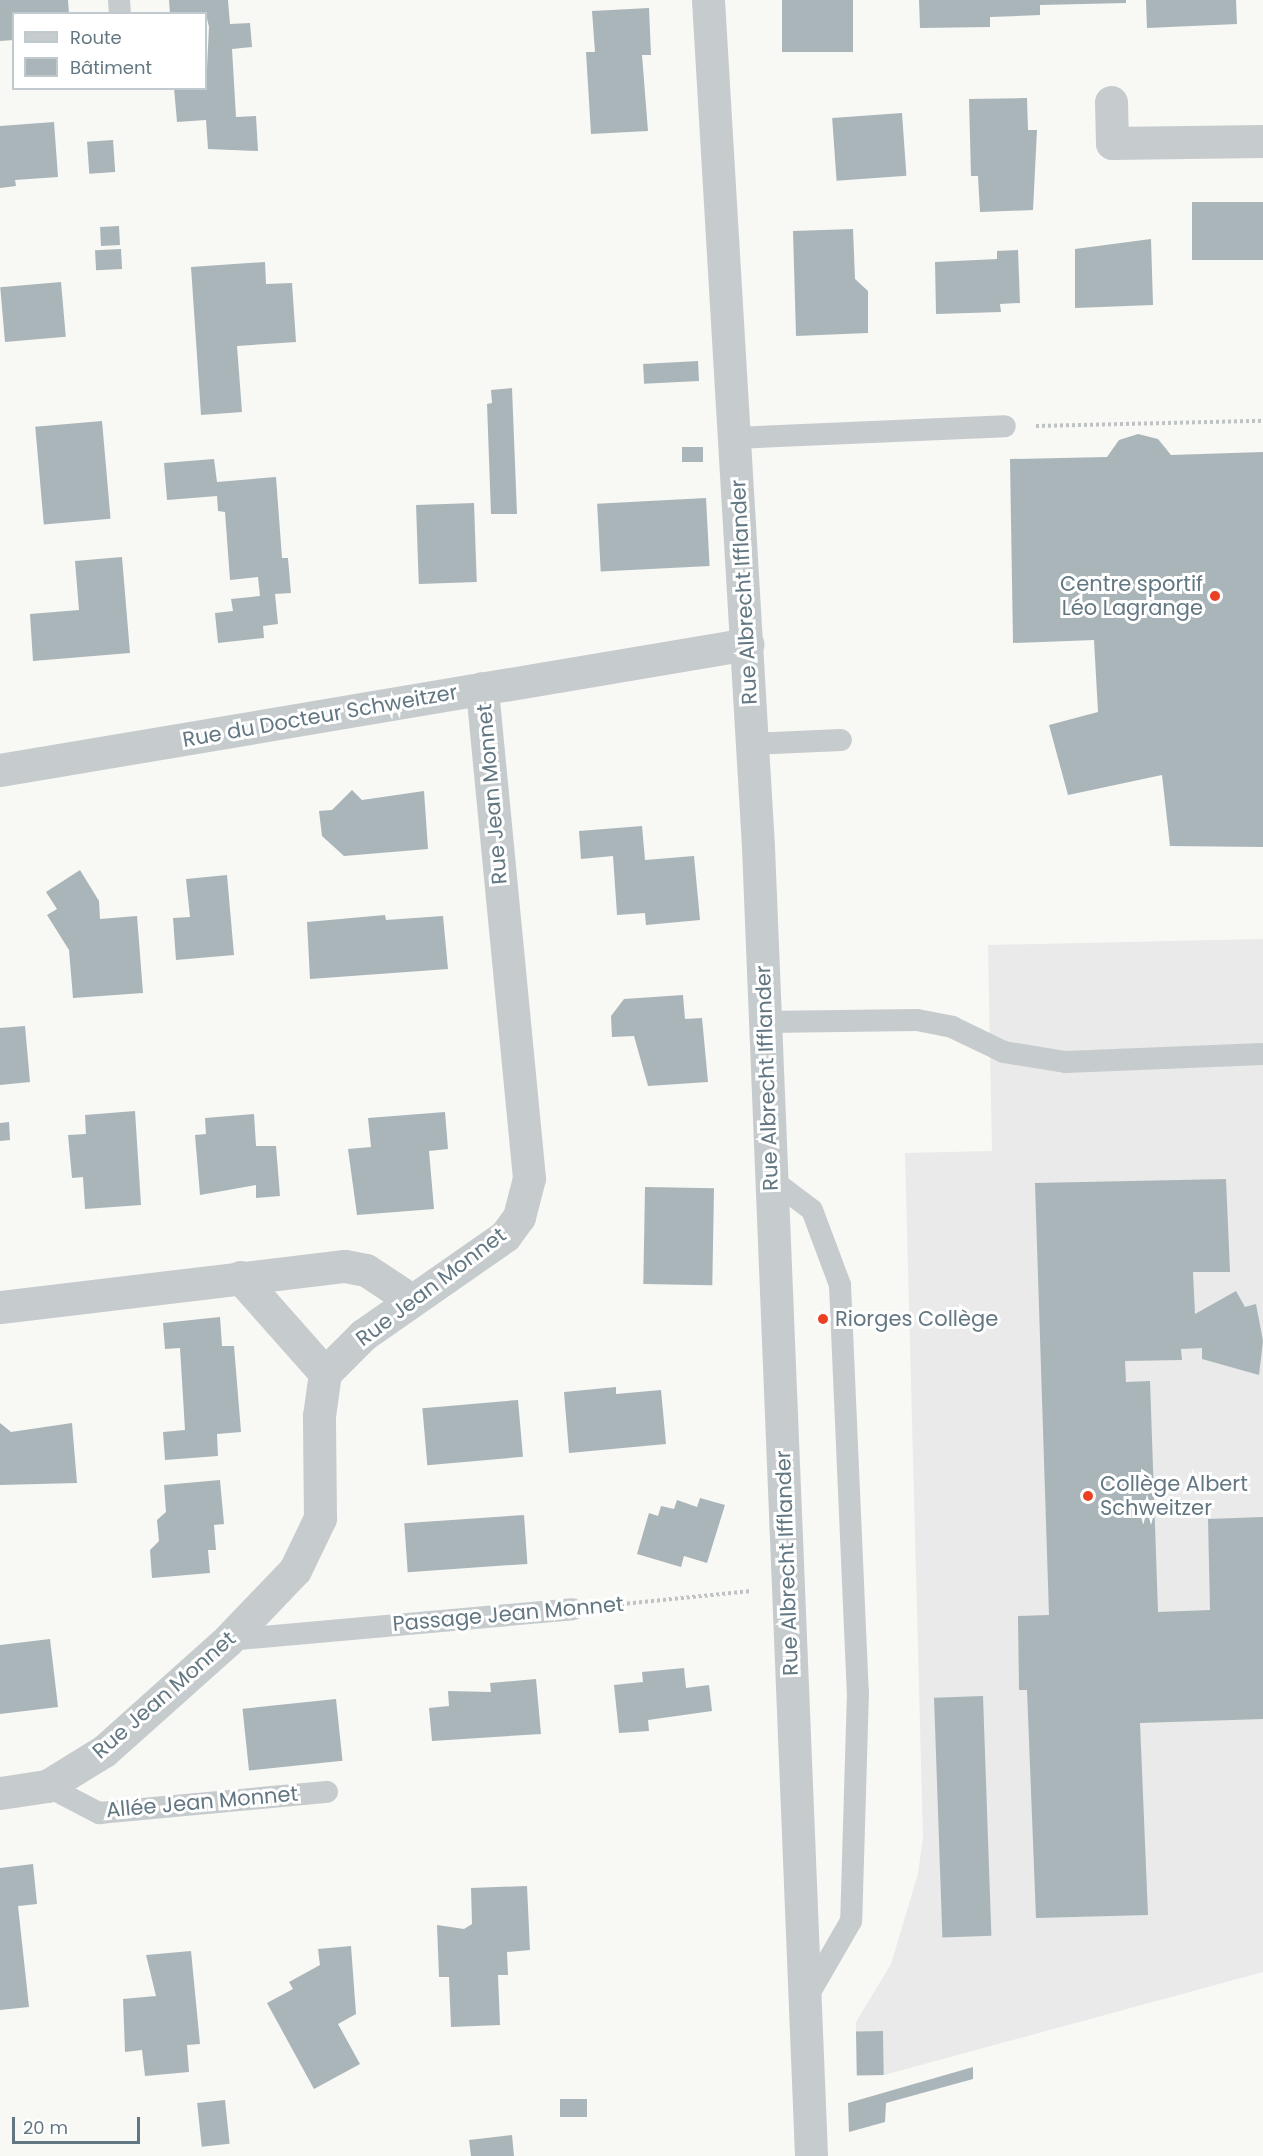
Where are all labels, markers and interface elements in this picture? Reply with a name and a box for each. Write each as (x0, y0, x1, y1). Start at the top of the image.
legend (12, 12, 207, 90)
text: Route (70, 25, 122, 50)
text: Bâtiment (70, 55, 152, 80)
street label: Rue Albrecht Ifflander (726, 479, 762, 705)
place label: Centre sportif Léo Lagrange (1060, 571, 1203, 621)
marker: Centre sportif Léo Lagrange (1208, 589, 1222, 603)
street label: Rue du Docteur Schweitzer (181, 679, 459, 753)
street label: Rue Jean Monnet (472, 703, 512, 885)
street label: Rue Albrecht Ifflander (750, 965, 784, 1191)
street label: Rue Jean Monnet (351, 1222, 511, 1352)
place label: Riorges Collège (835, 1306, 998, 1332)
marker: Riorges Collège (816, 1312, 830, 1326)
street label: Rue Albrecht Ifflander (770, 1450, 804, 1676)
place label: Collège Albert Schweitzer (1100, 1471, 1248, 1521)
marker: Collège Albert Schweitzer (1081, 1489, 1095, 1503)
street label: Passage Jean Monnet (391, 1591, 625, 1637)
street label: Rue Jean Monnet (87, 1626, 241, 1764)
street label: Allée Jean Monnet (105, 1781, 299, 1823)
scale bar (15, 2105, 142, 2143)
text: 20 m (23, 2115, 68, 2140)

